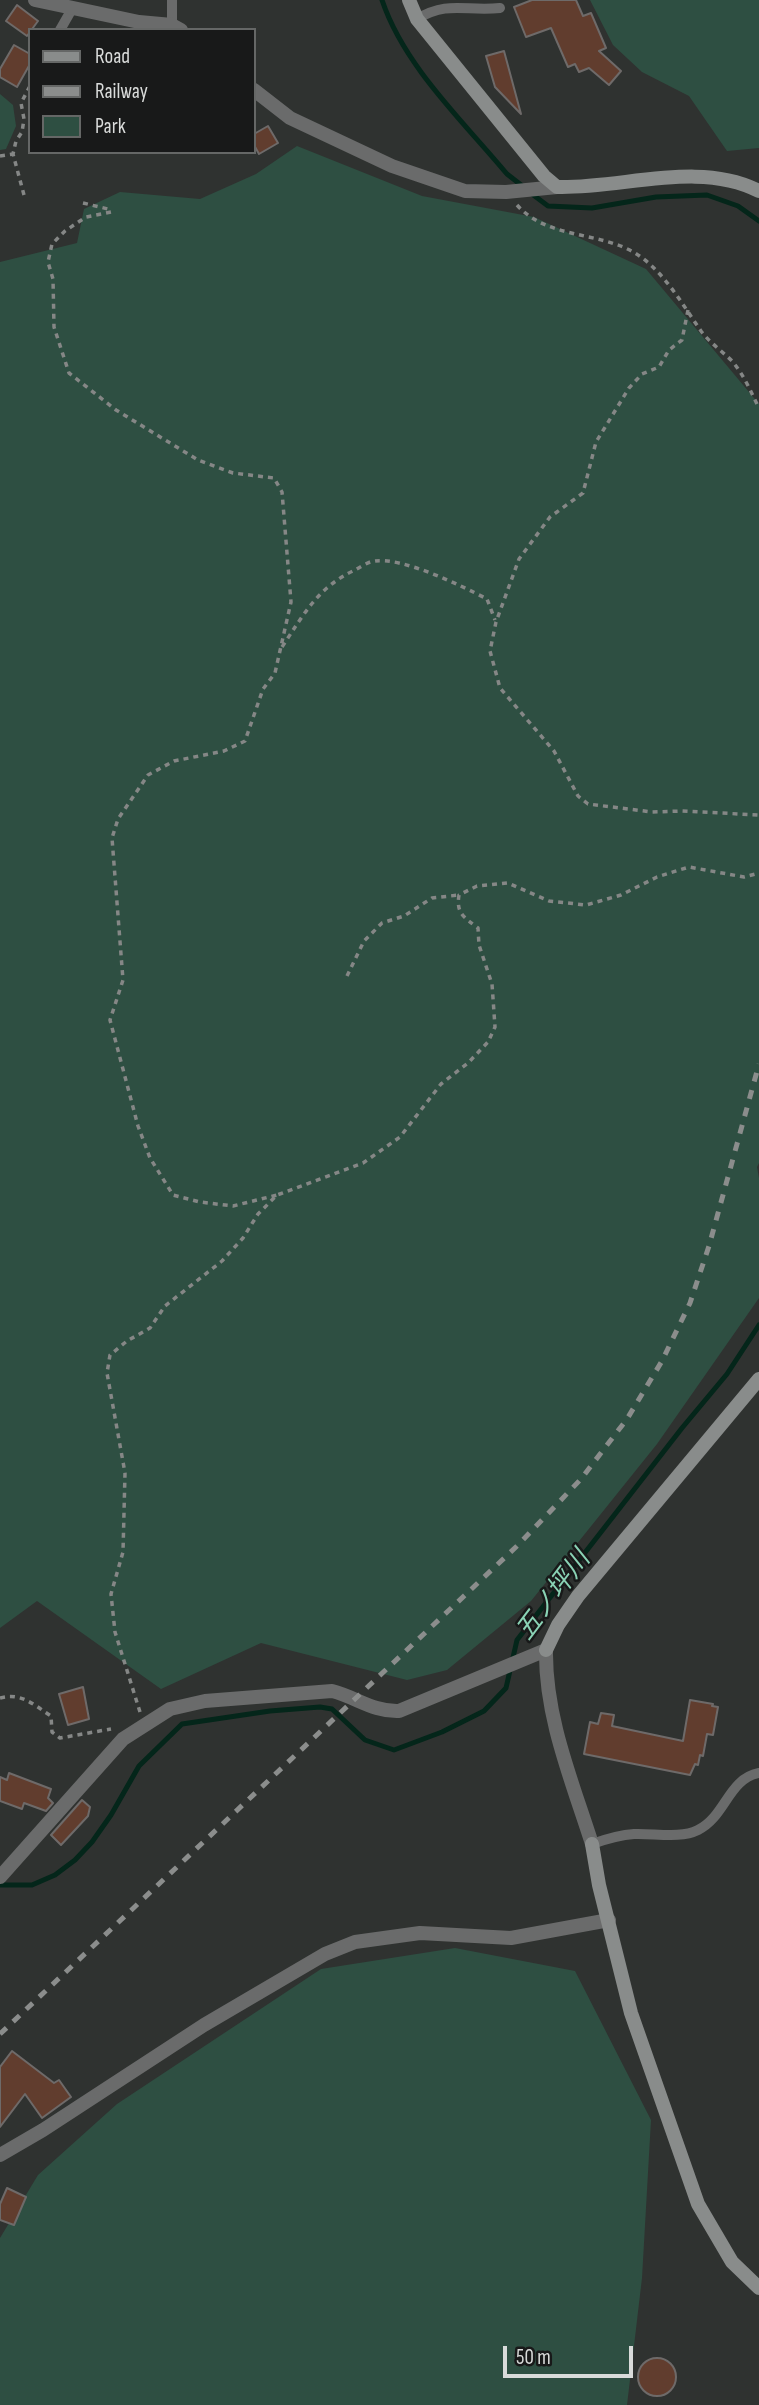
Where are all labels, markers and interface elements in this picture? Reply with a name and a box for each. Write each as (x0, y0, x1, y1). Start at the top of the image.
legend (28, 28, 256, 154)
text: Road (95, 44, 130, 69)
text: Railway (95, 79, 148, 104)
text: Park (95, 114, 126, 139)
water label: 五ノ坪川 (510, 1545, 598, 1647)
scale bar (507, 2332, 636, 2376)
text: 50 m (516, 2345, 551, 2370)

